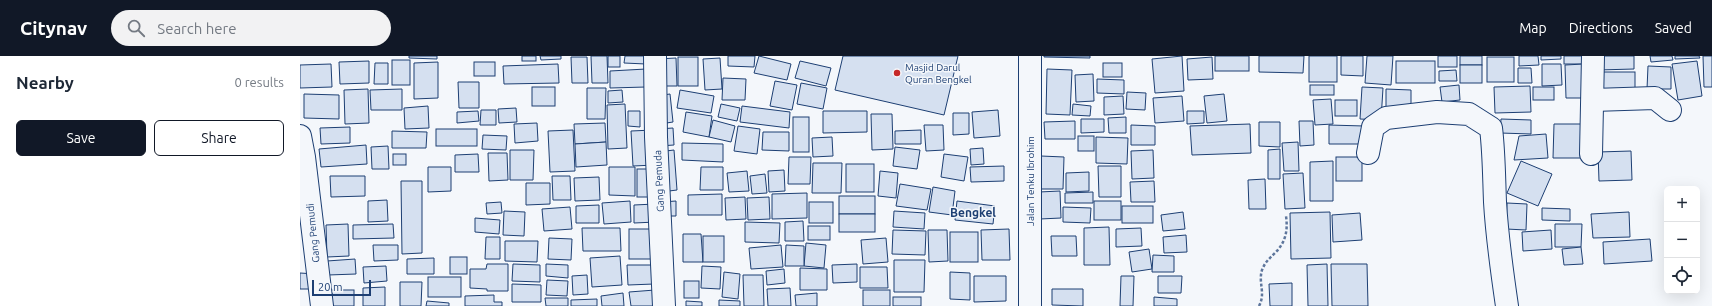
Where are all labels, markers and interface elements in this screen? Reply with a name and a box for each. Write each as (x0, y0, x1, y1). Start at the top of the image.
search box (111, 10, 391, 46)
text: Citynav (20, 17, 87, 39)
icon: search (125, 17, 147, 39)
text: Search here (157, 20, 237, 37)
text: Map (1519, 20, 1547, 36)
text: Directions (1569, 20, 1633, 36)
text: Saved (1655, 20, 1692, 36)
place label: Masjid Darul Quran Bengkel (905, 62, 972, 85)
marker: Masjid Darul Quran Bengkel (892, 68, 902, 78)
text: Nearby (16, 73, 74, 92)
text: 0 results (234, 75, 284, 89)
button: Save (16, 120, 146, 156)
button: Share (154, 120, 284, 156)
street label: Jalan Tenku Ibrohim (1025, 136, 1036, 226)
street label: Gang Pemuda (652, 150, 666, 212)
map controls (1664, 186, 1700, 294)
button: + (1664, 186, 1700, 222)
street label: Gang Pemudi (304, 203, 322, 263)
district label: Bengkel (950, 206, 996, 219)
button: − (1664, 222, 1700, 258)
button: locate (1664, 258, 1700, 294)
scale bar (312, 278, 371, 297)
text: 20 m (318, 281, 342, 293)

